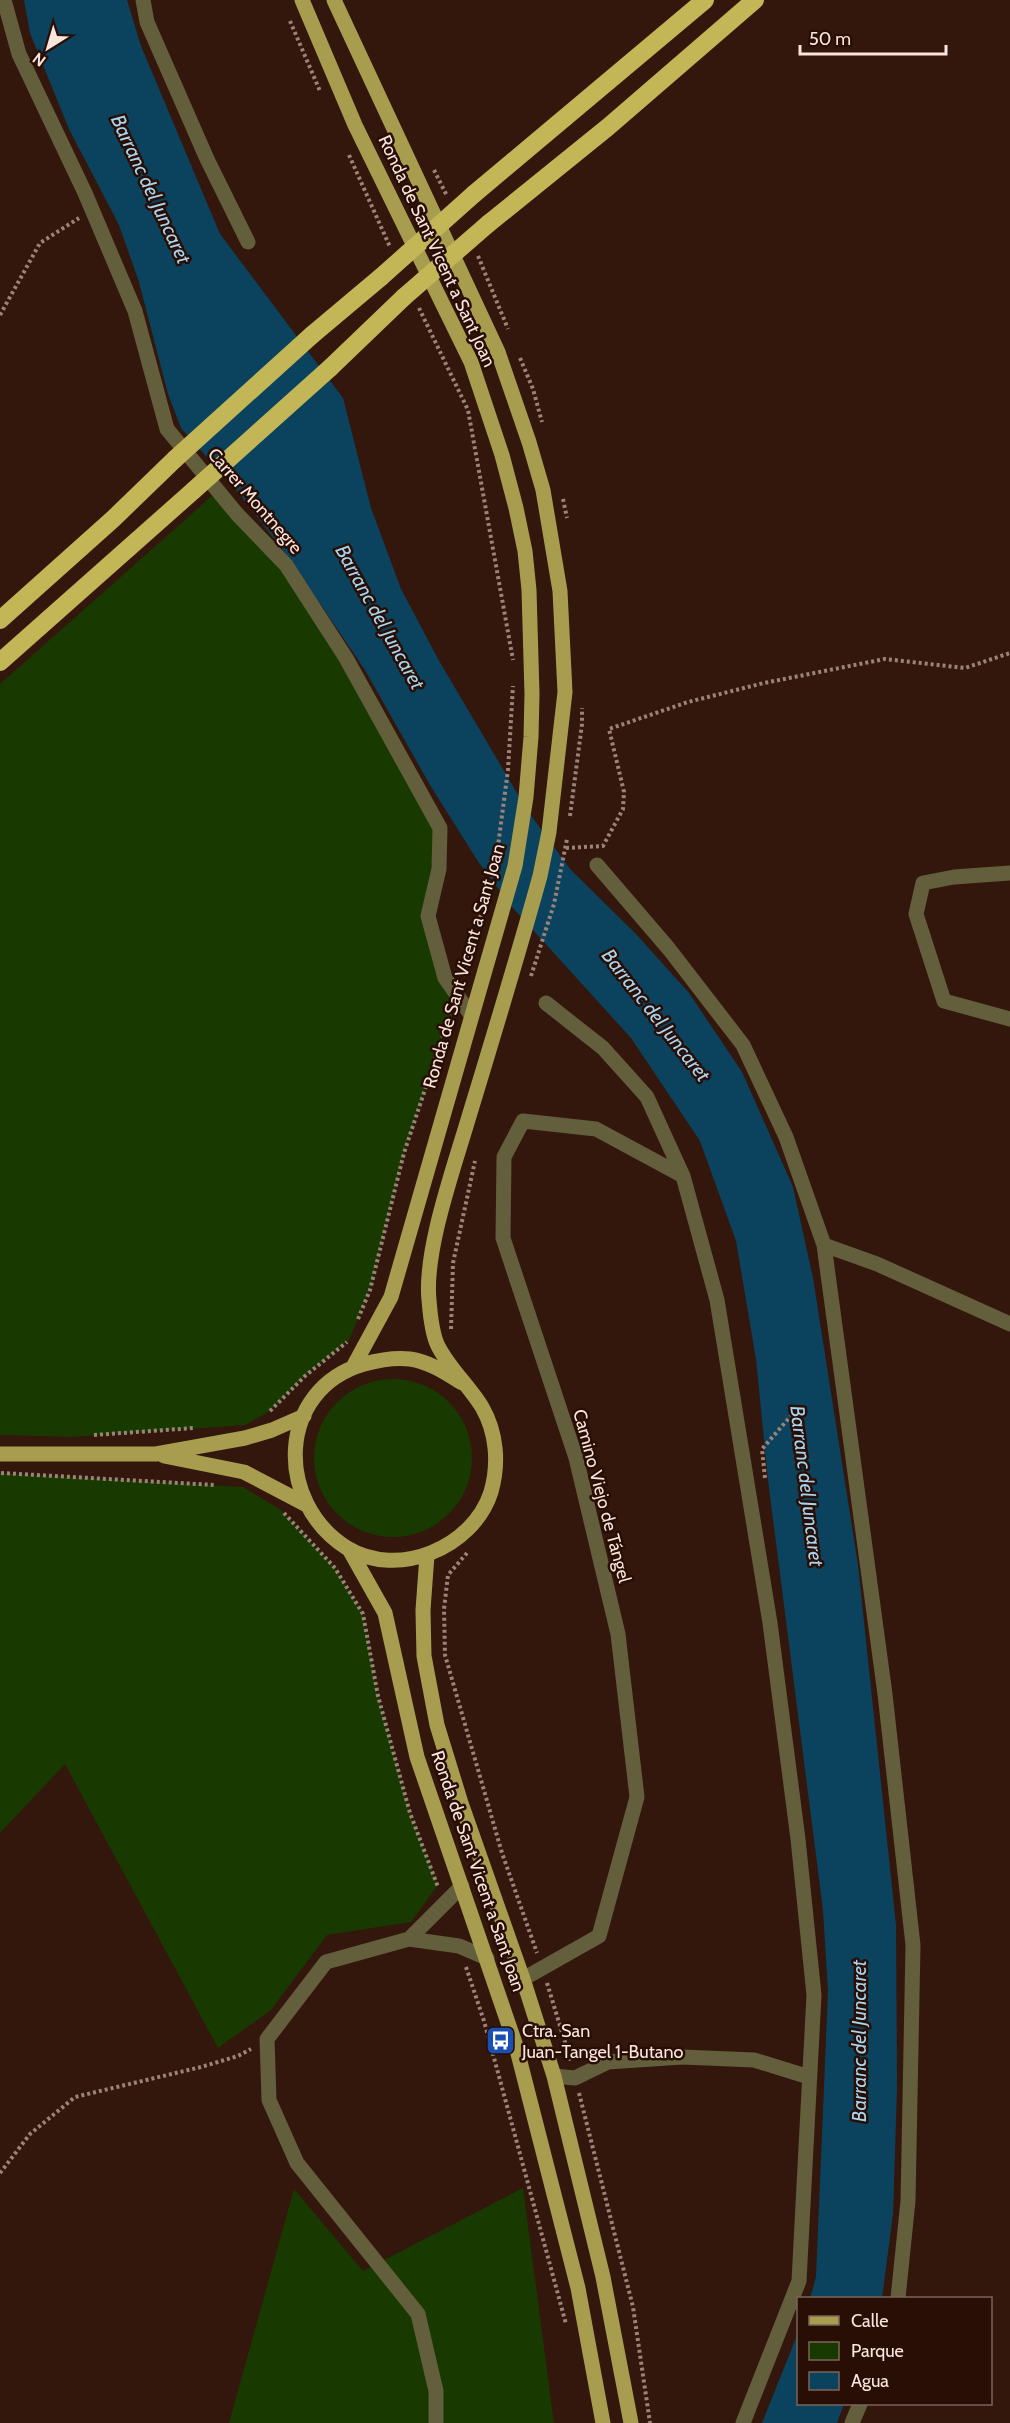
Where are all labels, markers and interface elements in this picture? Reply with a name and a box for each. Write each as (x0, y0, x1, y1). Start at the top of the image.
north arrow (18, 18, 78, 78)
scale bar (800, 18, 946, 56)
text: 50 m (809, 28, 851, 50)
text: N (29, 49, 50, 71)
water label: Barranc del Juncaret (106, 111, 196, 268)
street label: Ronda de Sant Vicent a Sant Joan (374, 132, 500, 370)
street label: Carrer Montnegre (203, 444, 307, 558)
water label: Barranc del Juncaret (330, 540, 430, 694)
street label: Ronda de Sant Vicent a Sant Joan (419, 841, 509, 1091)
water label: Barranc del Juncaret (597, 944, 716, 1087)
water label: Barranc del Juncaret (785, 1404, 829, 1569)
street label: Camino Viejo de Tángel (568, 1407, 636, 1586)
street label: Ronda de Sant Vicent a Sant Joan (426, 1748, 530, 1994)
water label: Barranc del Juncaret (847, 1959, 871, 2122)
place label: Ctra. San Juan-Tangel 1-Butano (521, 2020, 683, 2063)
bus stop icon: Ctra. San Juan-Tangel 1-Butano (485, 2025, 517, 2057)
legend (797, 2297, 992, 2405)
text: Calle (851, 2310, 888, 2332)
text: Parque (851, 2340, 904, 2362)
text: Agua (851, 2370, 889, 2392)

